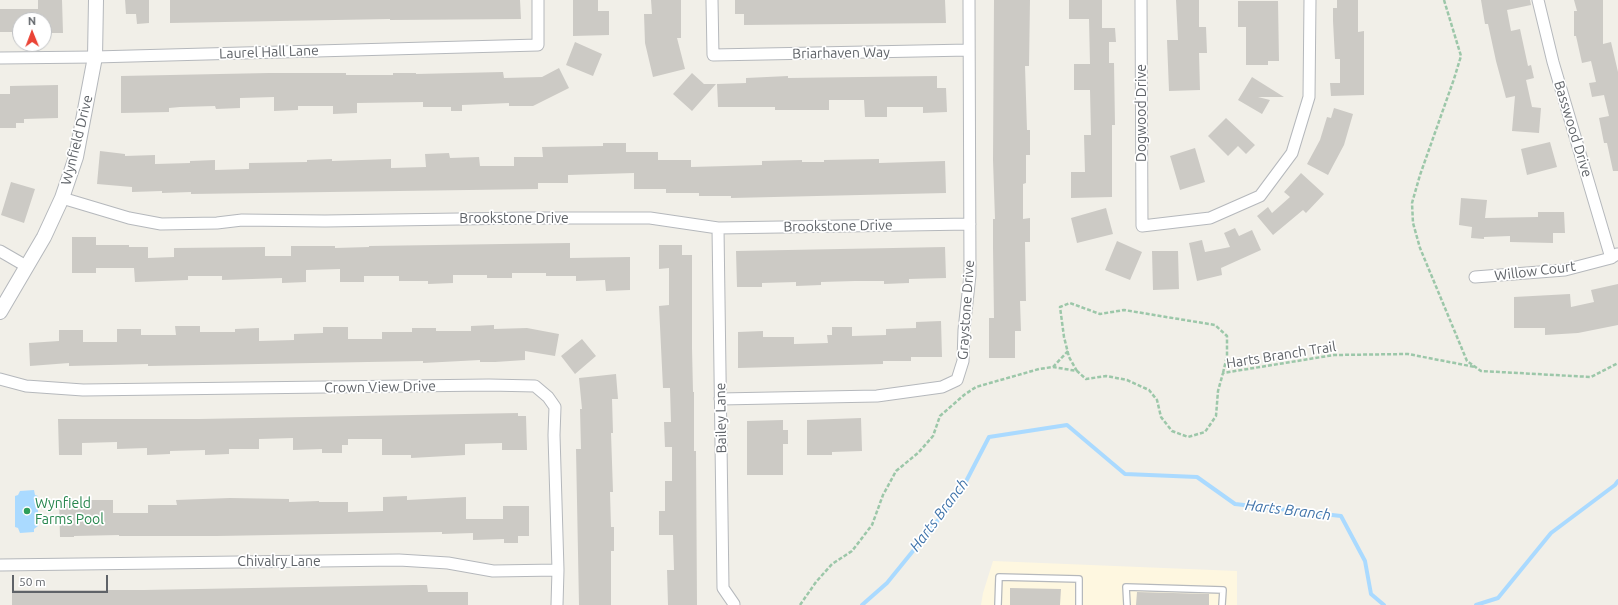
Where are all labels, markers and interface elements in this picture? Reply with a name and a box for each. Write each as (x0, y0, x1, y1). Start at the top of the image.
north arrow (12, 12, 52, 52)
text: N (28, 15, 36, 27)
street label: Laurel Hall Lane (219, 42, 319, 62)
street label: Briarhaven Way (792, 44, 890, 62)
street label: Dogwood Drive (1133, 64, 1149, 162)
street label: Basswood Drive (1550, 79, 1596, 179)
street label: Wynfield Drive (58, 93, 96, 187)
street label: Brookstone Drive (459, 210, 569, 226)
street label: Brookstone Drive (783, 217, 893, 235)
street label: Willow Court (1493, 258, 1577, 284)
street label: Graystone Drive (954, 259, 978, 361)
street label: Harts Branch Trail (1225, 338, 1337, 372)
street label: Crown View Drive (324, 378, 436, 396)
street label: Bailey Lane (712, 382, 730, 454)
water label: Harts Branch (906, 475, 972, 555)
place label: Wynfield Farms Pool (35, 495, 104, 528)
water label: Harts Branch (1244, 496, 1332, 524)
marker: Wynfield Farms Pool (22, 506, 32, 516)
street label: Chivalry Lane (237, 553, 321, 569)
scale bar (14, 567, 110, 593)
text: 50 m (19, 575, 46, 588)

